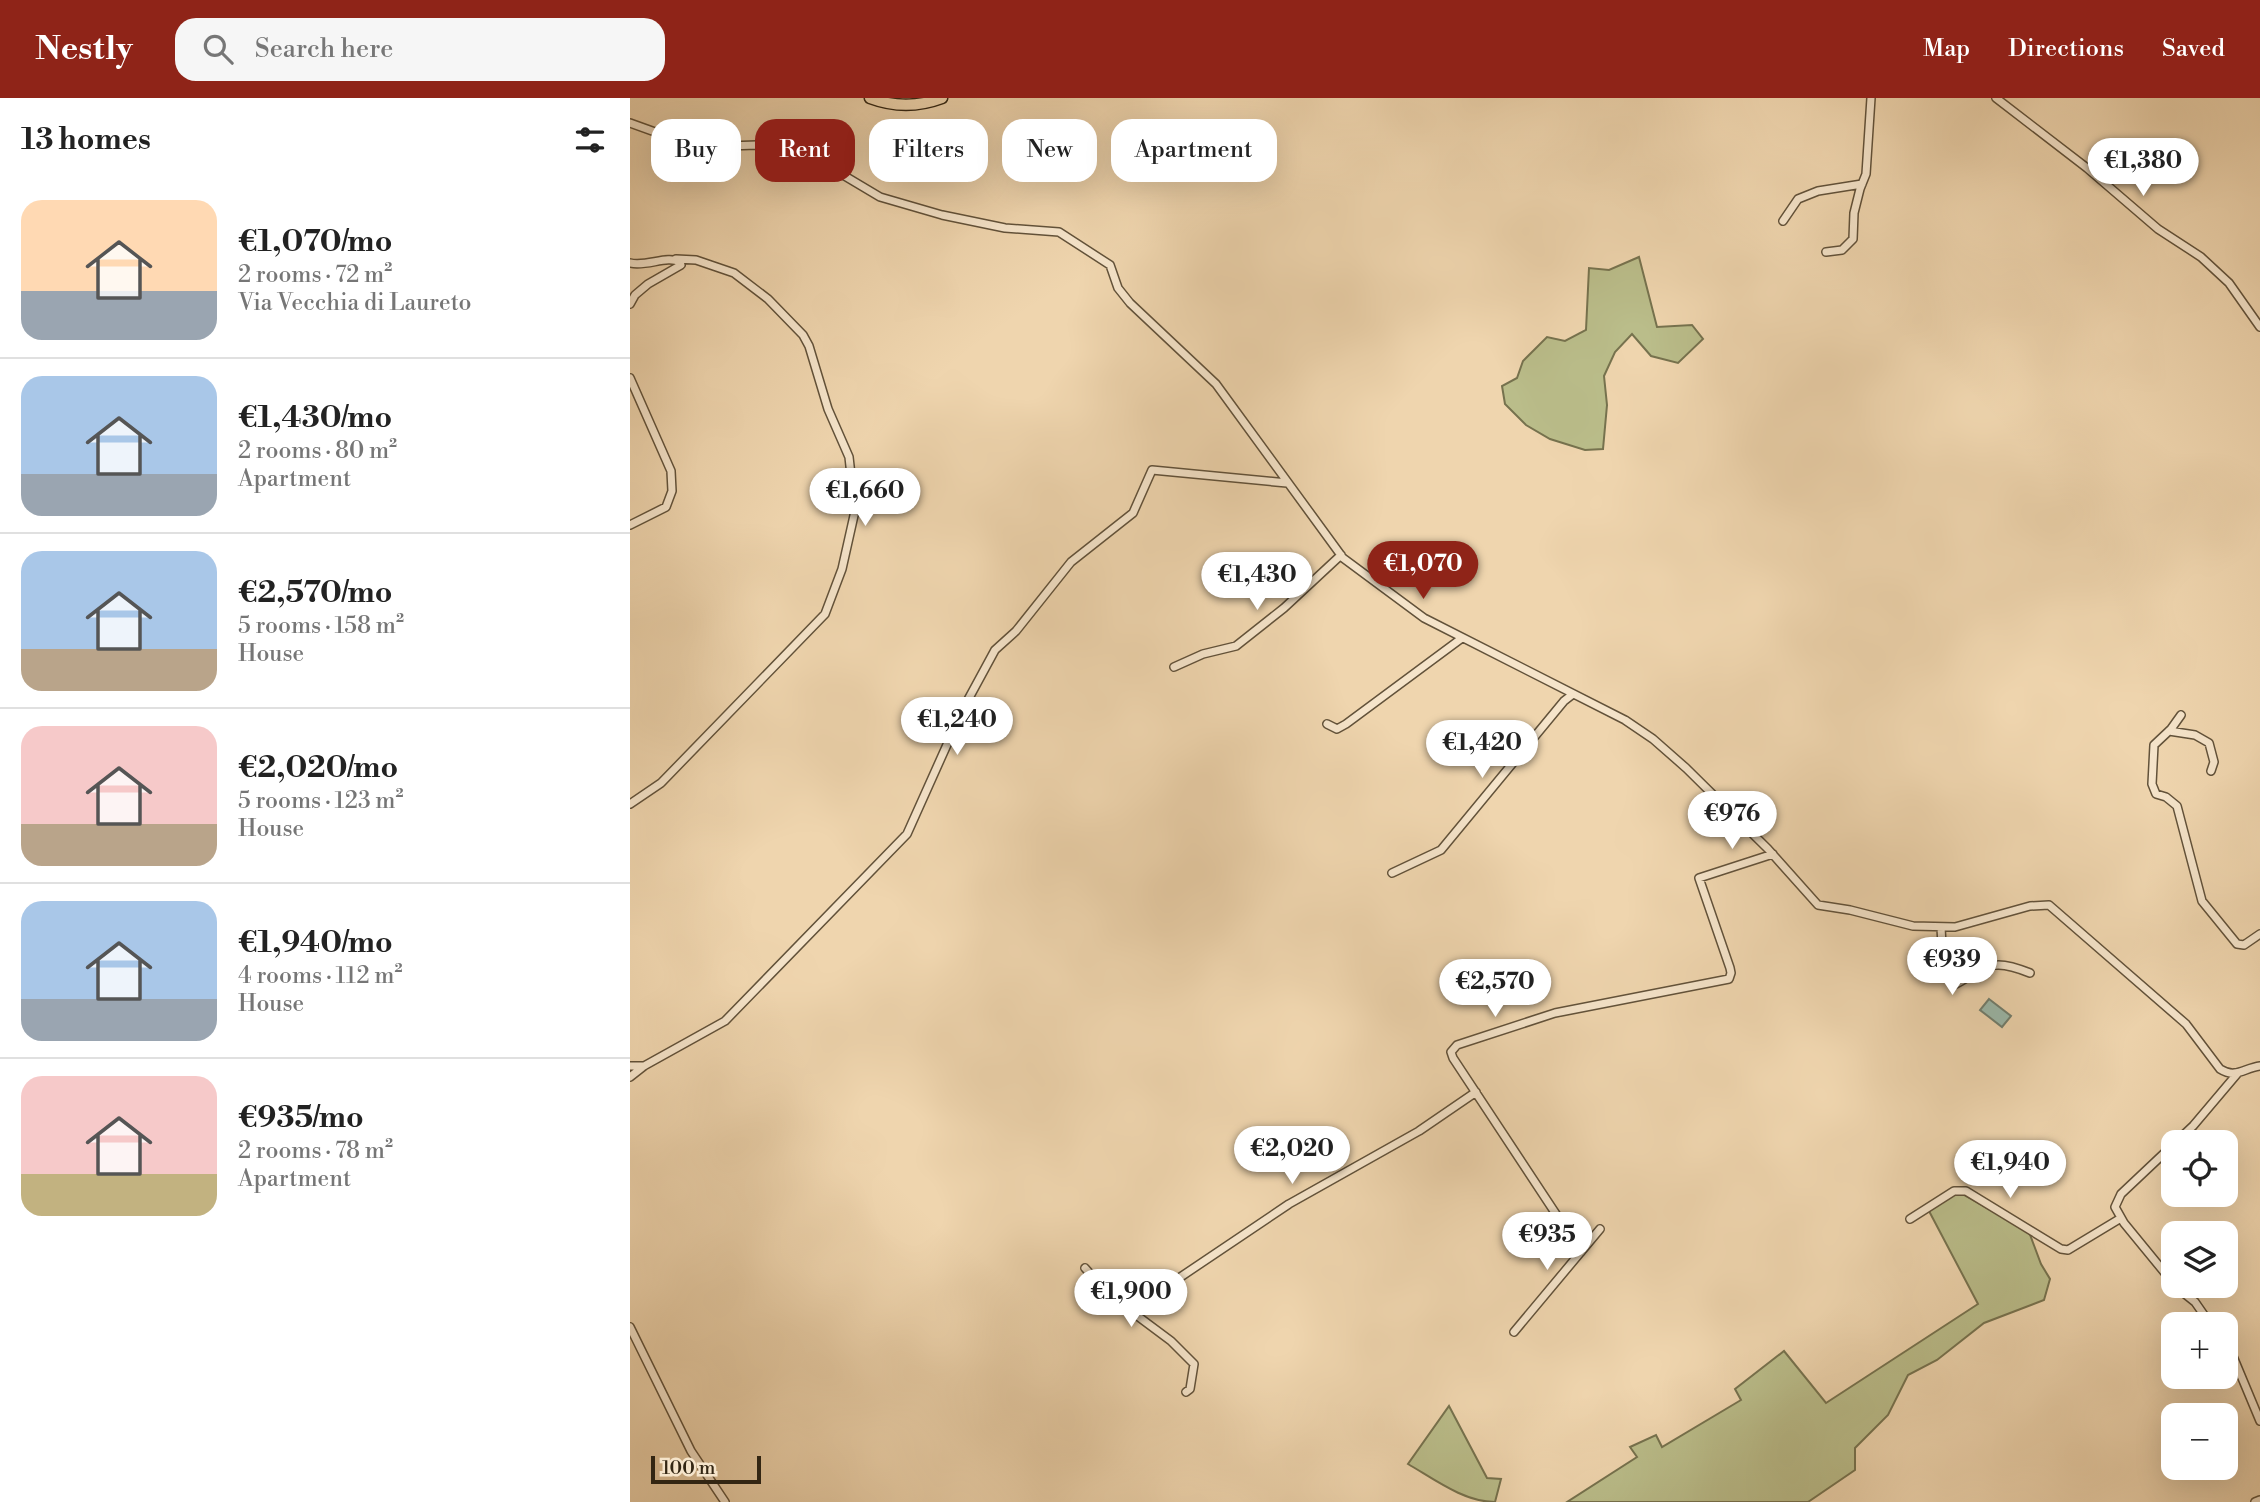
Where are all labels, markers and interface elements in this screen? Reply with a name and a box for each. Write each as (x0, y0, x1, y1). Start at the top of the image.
search box (175, 18, 665, 81)
text: Nestly (35, 29, 133, 70)
icon: search (199, 30, 237, 68)
text: Search here (255, 33, 393, 65)
text: Map (1923, 34, 1970, 64)
text: Directions (2008, 34, 2124, 64)
text: Saved (2162, 34, 2225, 64)
chip: Buy (651, 119, 741, 182)
chip: Rent (755, 119, 855, 182)
chip: Filters (869, 119, 988, 182)
chip: New (1002, 119, 1097, 182)
chip: Apartment (1111, 119, 1277, 182)
text: 13 homes (21, 121, 151, 159)
icon: filters (571, 121, 609, 159)
pin: €1,380 (2086, 139, 2200, 198)
text: €1,380 (2104, 147, 2182, 175)
text: €1,070/mo (238, 223, 392, 261)
icon: home (77, 228, 161, 312)
text: 2 rooms · 72 m² (238, 261, 392, 289)
text: Via Vecchia di Laureto (238, 289, 471, 317)
text: €1,430/mo (238, 399, 392, 437)
icon: home (77, 404, 161, 488)
text: 2 rooms · 80 m² (238, 437, 397, 465)
text: Apartment (238, 465, 351, 493)
pin: €1,660 (808, 468, 922, 528)
text: €1,660 (825, 477, 905, 505)
pin: €1,070 (1366, 542, 1480, 601)
text: €1,070 (1383, 550, 1463, 578)
pin: €1,430 (1200, 552, 1314, 612)
text: €1,430 (1217, 561, 1297, 589)
text: €2,570/mo (238, 574, 392, 612)
icon: home (77, 579, 161, 663)
text: 5 rooms · 158 m² (238, 612, 404, 640)
text: House (238, 640, 304, 668)
pin: €1,240 (900, 698, 1014, 757)
text: €1,240 (917, 706, 997, 734)
pin: €1,420 (1425, 720, 1539, 780)
text: €1,420 (1442, 729, 1522, 757)
text: €2,020/mo (238, 749, 398, 787)
icon: home (77, 754, 161, 838)
text: 5 rooms · 123 m² (238, 787, 404, 815)
pin: €976 (1691, 792, 1773, 851)
text: €976 (1704, 800, 1760, 828)
text: House (238, 815, 304, 843)
text: €1,940/mo (238, 924, 393, 962)
icon: home (77, 929, 161, 1013)
pin: €939 (1911, 937, 1993, 997)
text: €939 (1923, 946, 1981, 974)
pin: €2,570 (1438, 960, 1552, 1019)
text: 4 rooms · 112 m² (238, 962, 403, 990)
text: €2,570 (1455, 968, 1535, 996)
text: House (238, 990, 304, 1018)
text: €935/mo (238, 1099, 364, 1137)
icon: home (77, 1104, 161, 1188)
pin: €2,020 (1235, 1126, 1349, 1186)
map controls (2161, 1130, 2238, 1480)
button: locate (2161, 1130, 2238, 1207)
text: €2,020 (1250, 1135, 1334, 1163)
text: 2 rooms · 78 m² (238, 1137, 393, 1165)
pin: €1,940 (1953, 1140, 2067, 1200)
text: €1,940 (1970, 1149, 2050, 1177)
text: Apartment (238, 1165, 351, 1193)
pin: €935 (1506, 1212, 1588, 1272)
text: €935 (1518, 1221, 1576, 1249)
button: layers (2161, 1221, 2238, 1298)
pin: €1,900 (1074, 1270, 1188, 1329)
text: €1,900 (1090, 1278, 1172, 1306)
button: + (2161, 1312, 2238, 1389)
button: − (2161, 1403, 2238, 1480)
scale bar (651, 1453, 761, 1485)
text: 100 m (662, 1456, 715, 1480)

